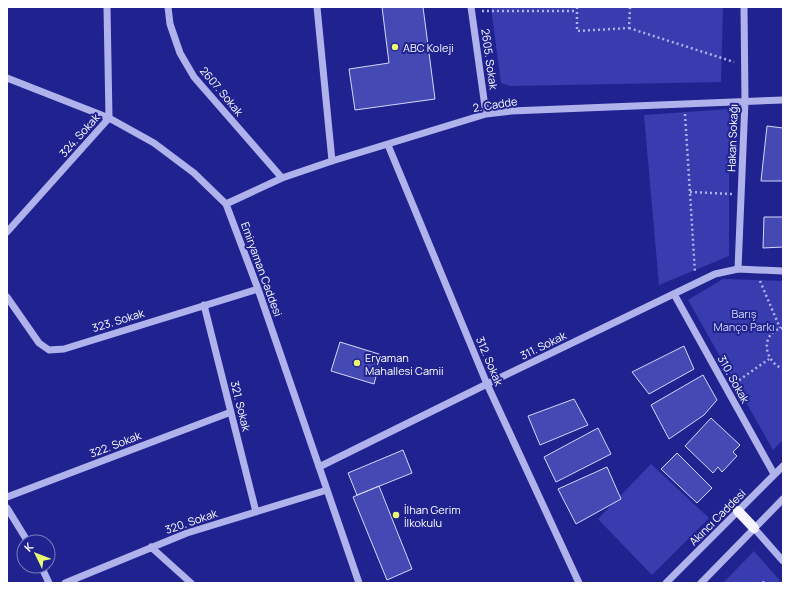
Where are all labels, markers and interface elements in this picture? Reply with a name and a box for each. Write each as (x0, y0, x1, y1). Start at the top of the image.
street label: 2605. Sokak (478, 28, 502, 91)
place label: ABC Koleji (403, 40, 454, 55)
marker: ABC Koleji (390, 42, 400, 52)
street label: 2607. Sokak (197, 63, 247, 119)
street label: 2. Cadde (472, 93, 519, 115)
street label: Hakan Sokağı (723, 104, 741, 172)
street label: 324. Sokak (55, 110, 103, 160)
street label: Emiryaman Caddesi (238, 220, 286, 318)
street label: 323. Sokak (90, 305, 146, 335)
park label: Barış Manço Parkı (714, 306, 774, 334)
street label: 311. Sokak (517, 327, 569, 363)
street label: 312. Sokak (473, 334, 507, 388)
place label: Eryaman Mahallesi Camii (365, 350, 444, 378)
street label: 310. Sokak (715, 352, 754, 406)
marker: Eryaman Mahallesi Camii (352, 358, 362, 368)
street label: 321. Sokak (227, 379, 255, 433)
street label: 322. Sokak (87, 427, 143, 461)
street label: Akıncı Caddesi (686, 486, 748, 548)
place label: İlhan Gerim İlkokulu (404, 502, 461, 530)
street label: 320. Sokak (163, 505, 220, 537)
marker: İlhan Gerim İlkokulu (391, 510, 401, 520)
north arrow (16, 534, 56, 574)
text: K (20, 538, 37, 555)

